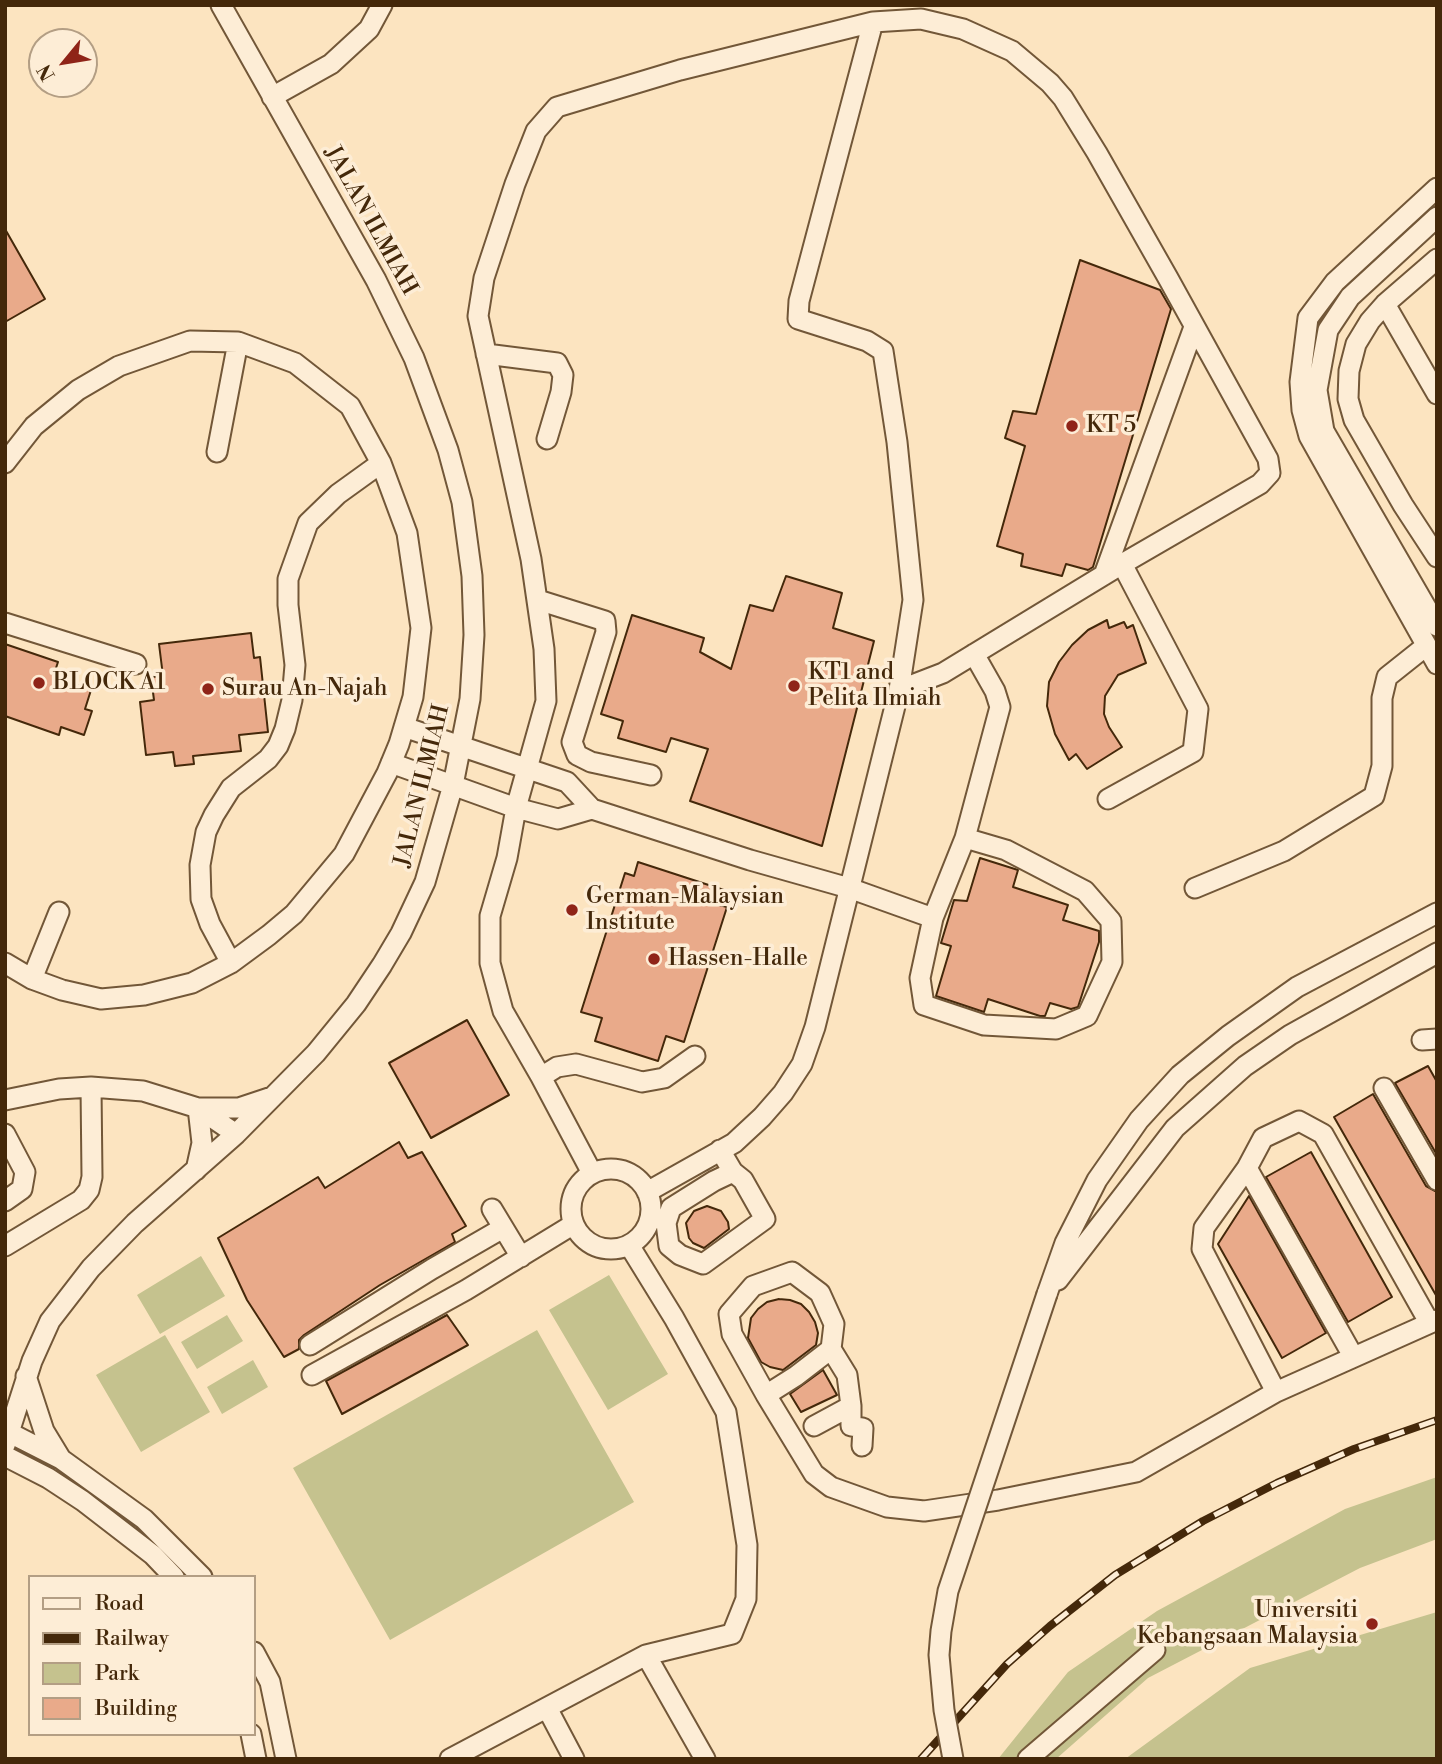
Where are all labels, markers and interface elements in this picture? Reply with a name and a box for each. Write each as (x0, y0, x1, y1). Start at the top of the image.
north arrow (28, 28, 98, 98)
text: N (32, 60, 61, 85)
street label: JALAN ILMIAH (318, 142, 422, 300)
place label: KT 5 (1086, 412, 1136, 440)
marker: KT 5 (1064, 418, 1080, 434)
place label: KT1 and Pelita Ilmiah (808, 659, 941, 713)
place label: BLOCK A1 (53, 669, 165, 697)
marker: BLOCK A1 (31, 675, 47, 691)
place label: Surau An-Najah (222, 675, 387, 703)
marker: KT1 and Pelita Ilmiah (786, 678, 802, 694)
marker: Surau An-Najah (200, 681, 216, 697)
street label: JALAN ILMIAH (389, 702, 457, 870)
place label: German-Malaysian Institute (586, 883, 784, 937)
marker: German-Malaysian Institute (564, 902, 580, 918)
place label: Hassen-Halle (668, 945, 808, 973)
marker: Hassen-Halle (646, 951, 662, 967)
legend (28, 1575, 256, 1736)
text: Road (95, 1591, 144, 1617)
place label: Universiti Kebangsaan Malaysia (1137, 1597, 1358, 1651)
marker: Universiti Kebangsaan Malaysia (1364, 1616, 1380, 1632)
text: Railway (95, 1626, 169, 1652)
text: Park (95, 1661, 139, 1687)
text: Building (95, 1696, 177, 1722)

